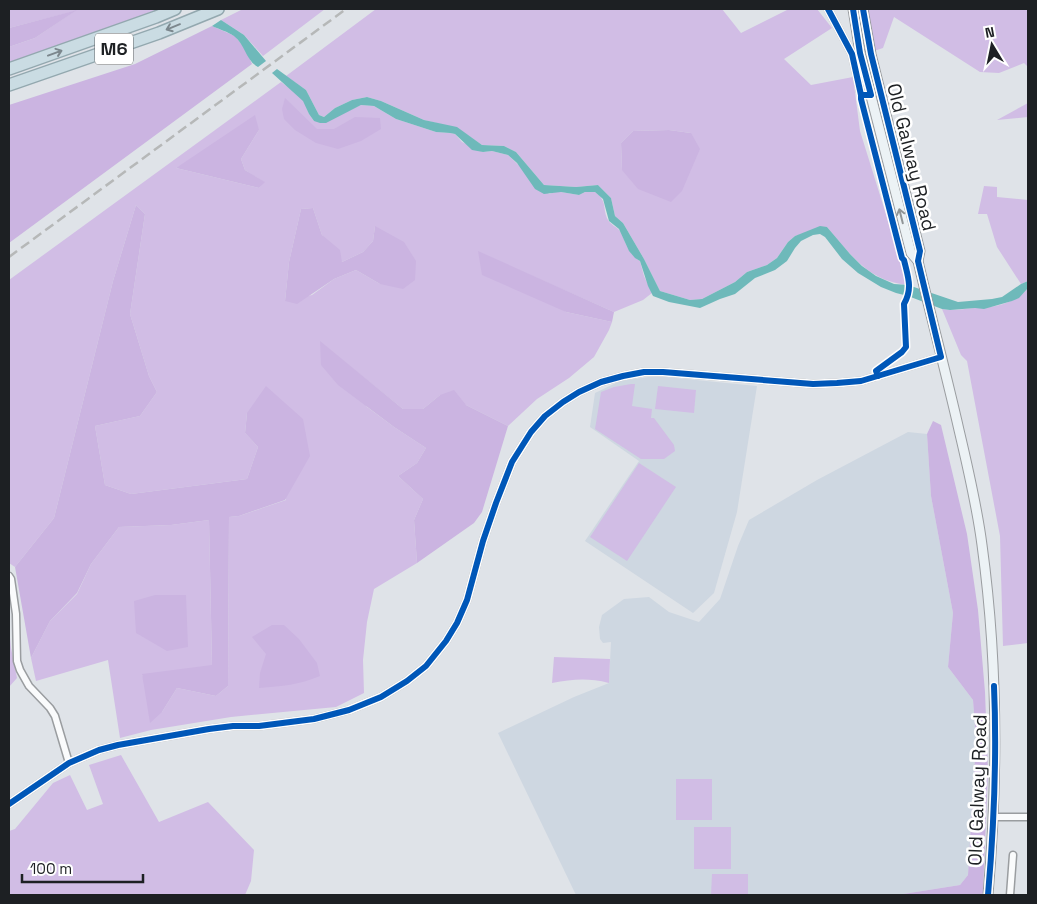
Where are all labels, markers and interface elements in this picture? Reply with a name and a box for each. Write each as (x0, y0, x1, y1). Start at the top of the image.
north arrow (967, 20, 1017, 70)
one-way arrow (166, 23, 181, 33)
text: N (984, 23, 996, 42)
road number: M6 (95, 34, 133, 64)
one-way arrow (46, 48, 62, 57)
street label: Old Galway Road (881, 81, 942, 234)
one-way arrow (896, 208, 905, 224)
street label: Old Galway Road (962, 714, 993, 866)
scale bar (22, 852, 144, 884)
text: 100 m (30, 859, 72, 878)

